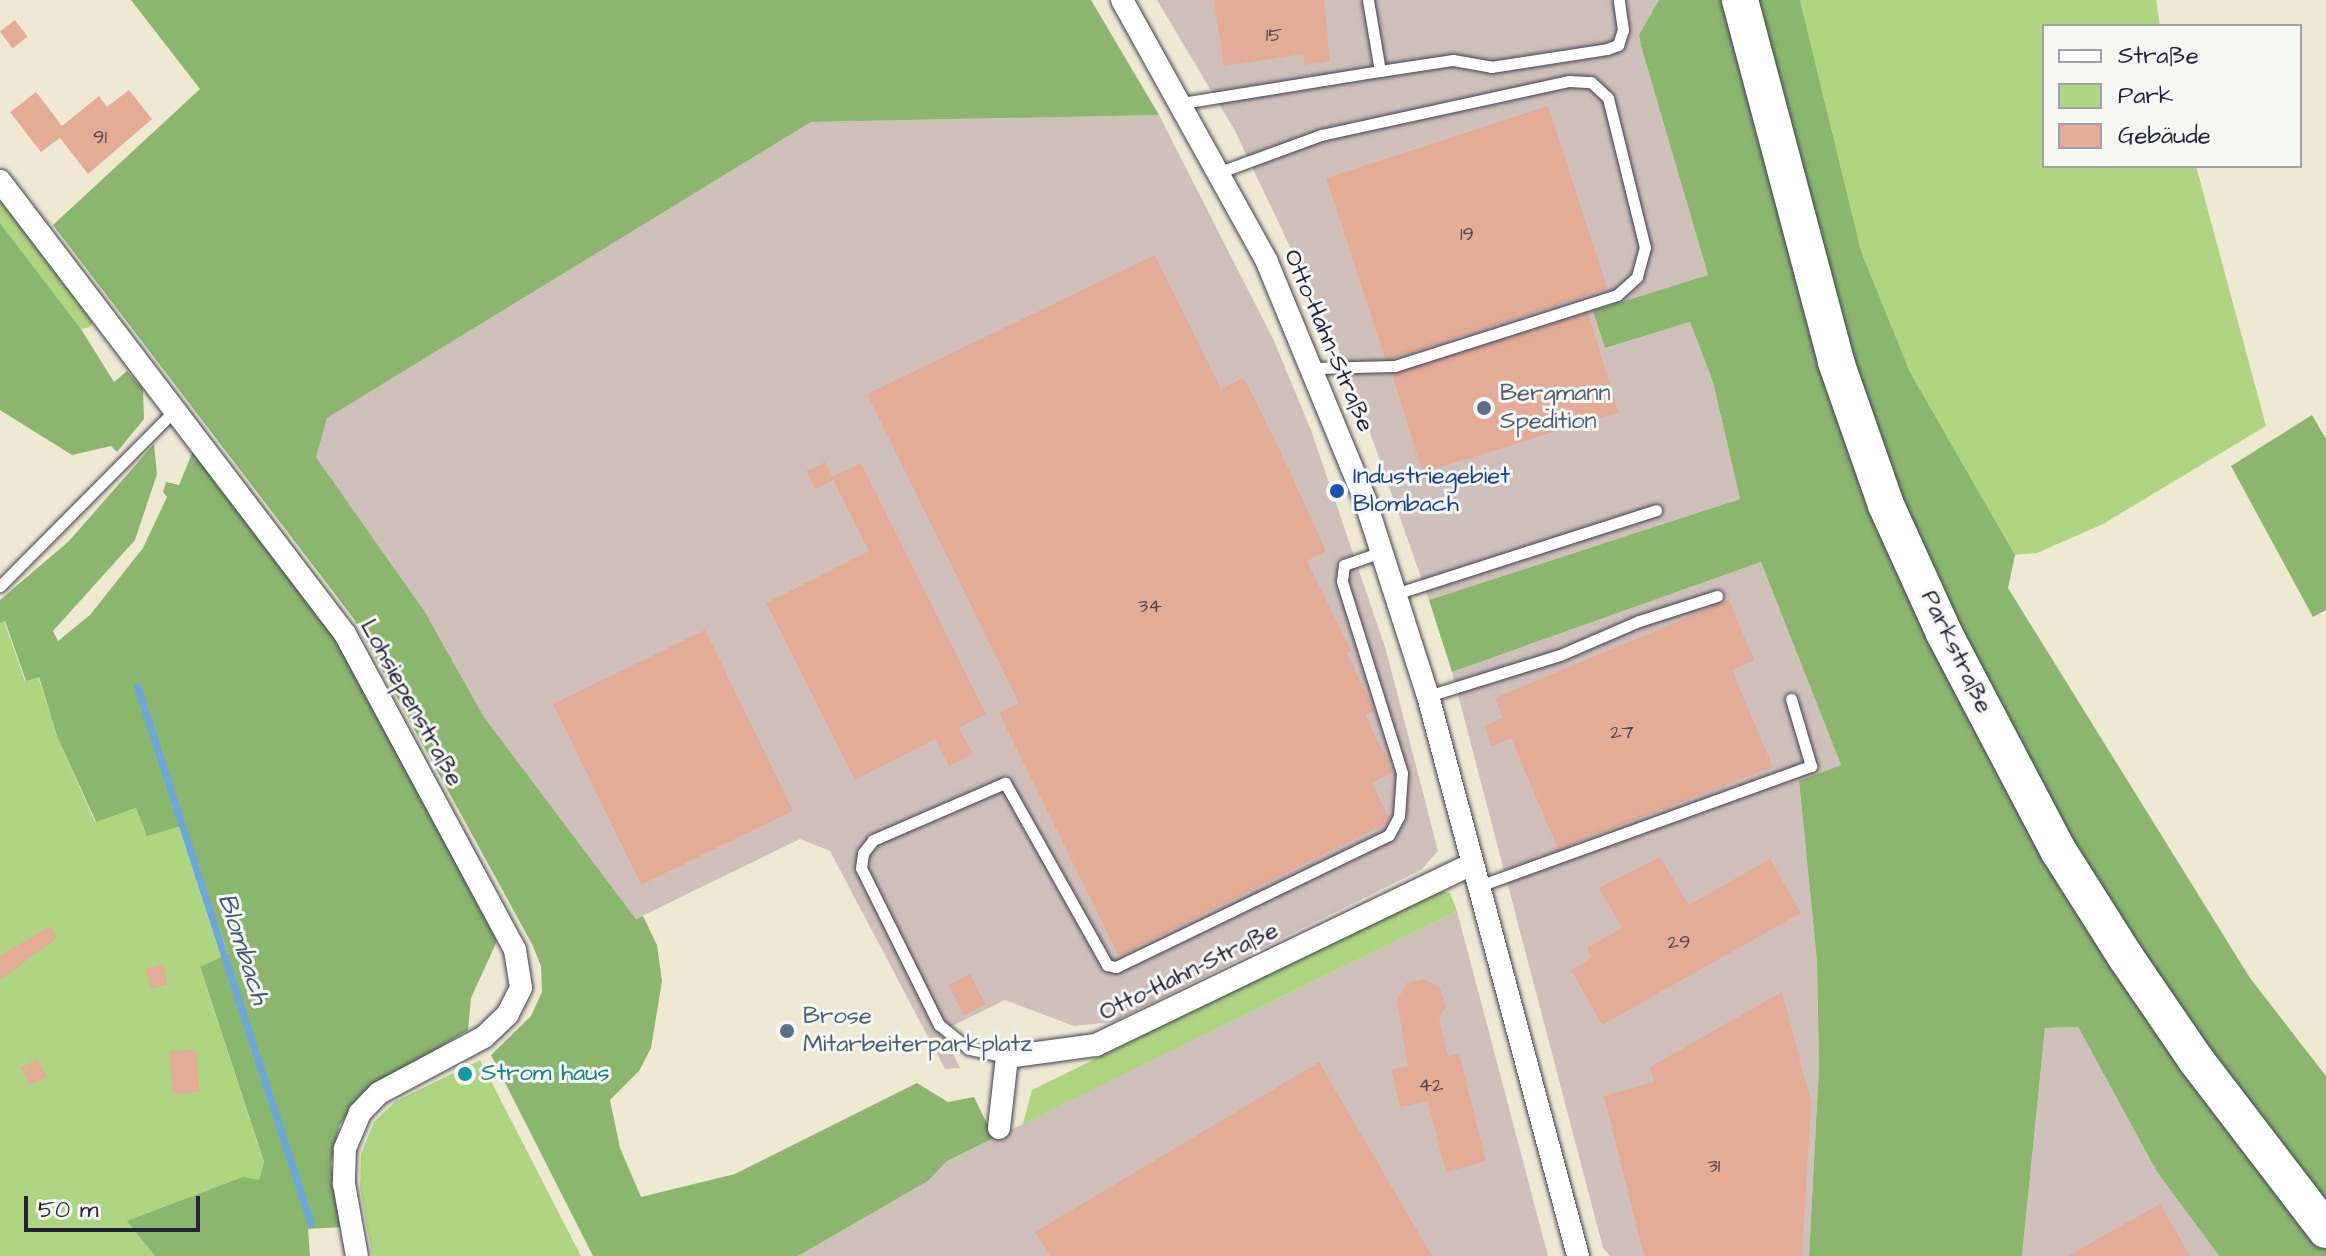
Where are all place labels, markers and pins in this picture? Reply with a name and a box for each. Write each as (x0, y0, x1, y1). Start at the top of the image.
place label: Bergmann Spedition (1500, 380, 1611, 436)
marker: Bergmann Spedition (1475, 399, 1493, 417)
place label: Industriegebiet Blombach (1353, 463, 1510, 519)
marker: Industriegebiet Blombach (1328, 482, 1346, 500)
place label: Brose Mitarbeiterparkplatz (803, 1003, 1032, 1059)
marker: Brose Mitarbeiterparkplatz (778, 1022, 796, 1040)
place label: Strom haus (481, 1060, 609, 1088)
marker: Strom haus (456, 1065, 474, 1083)

